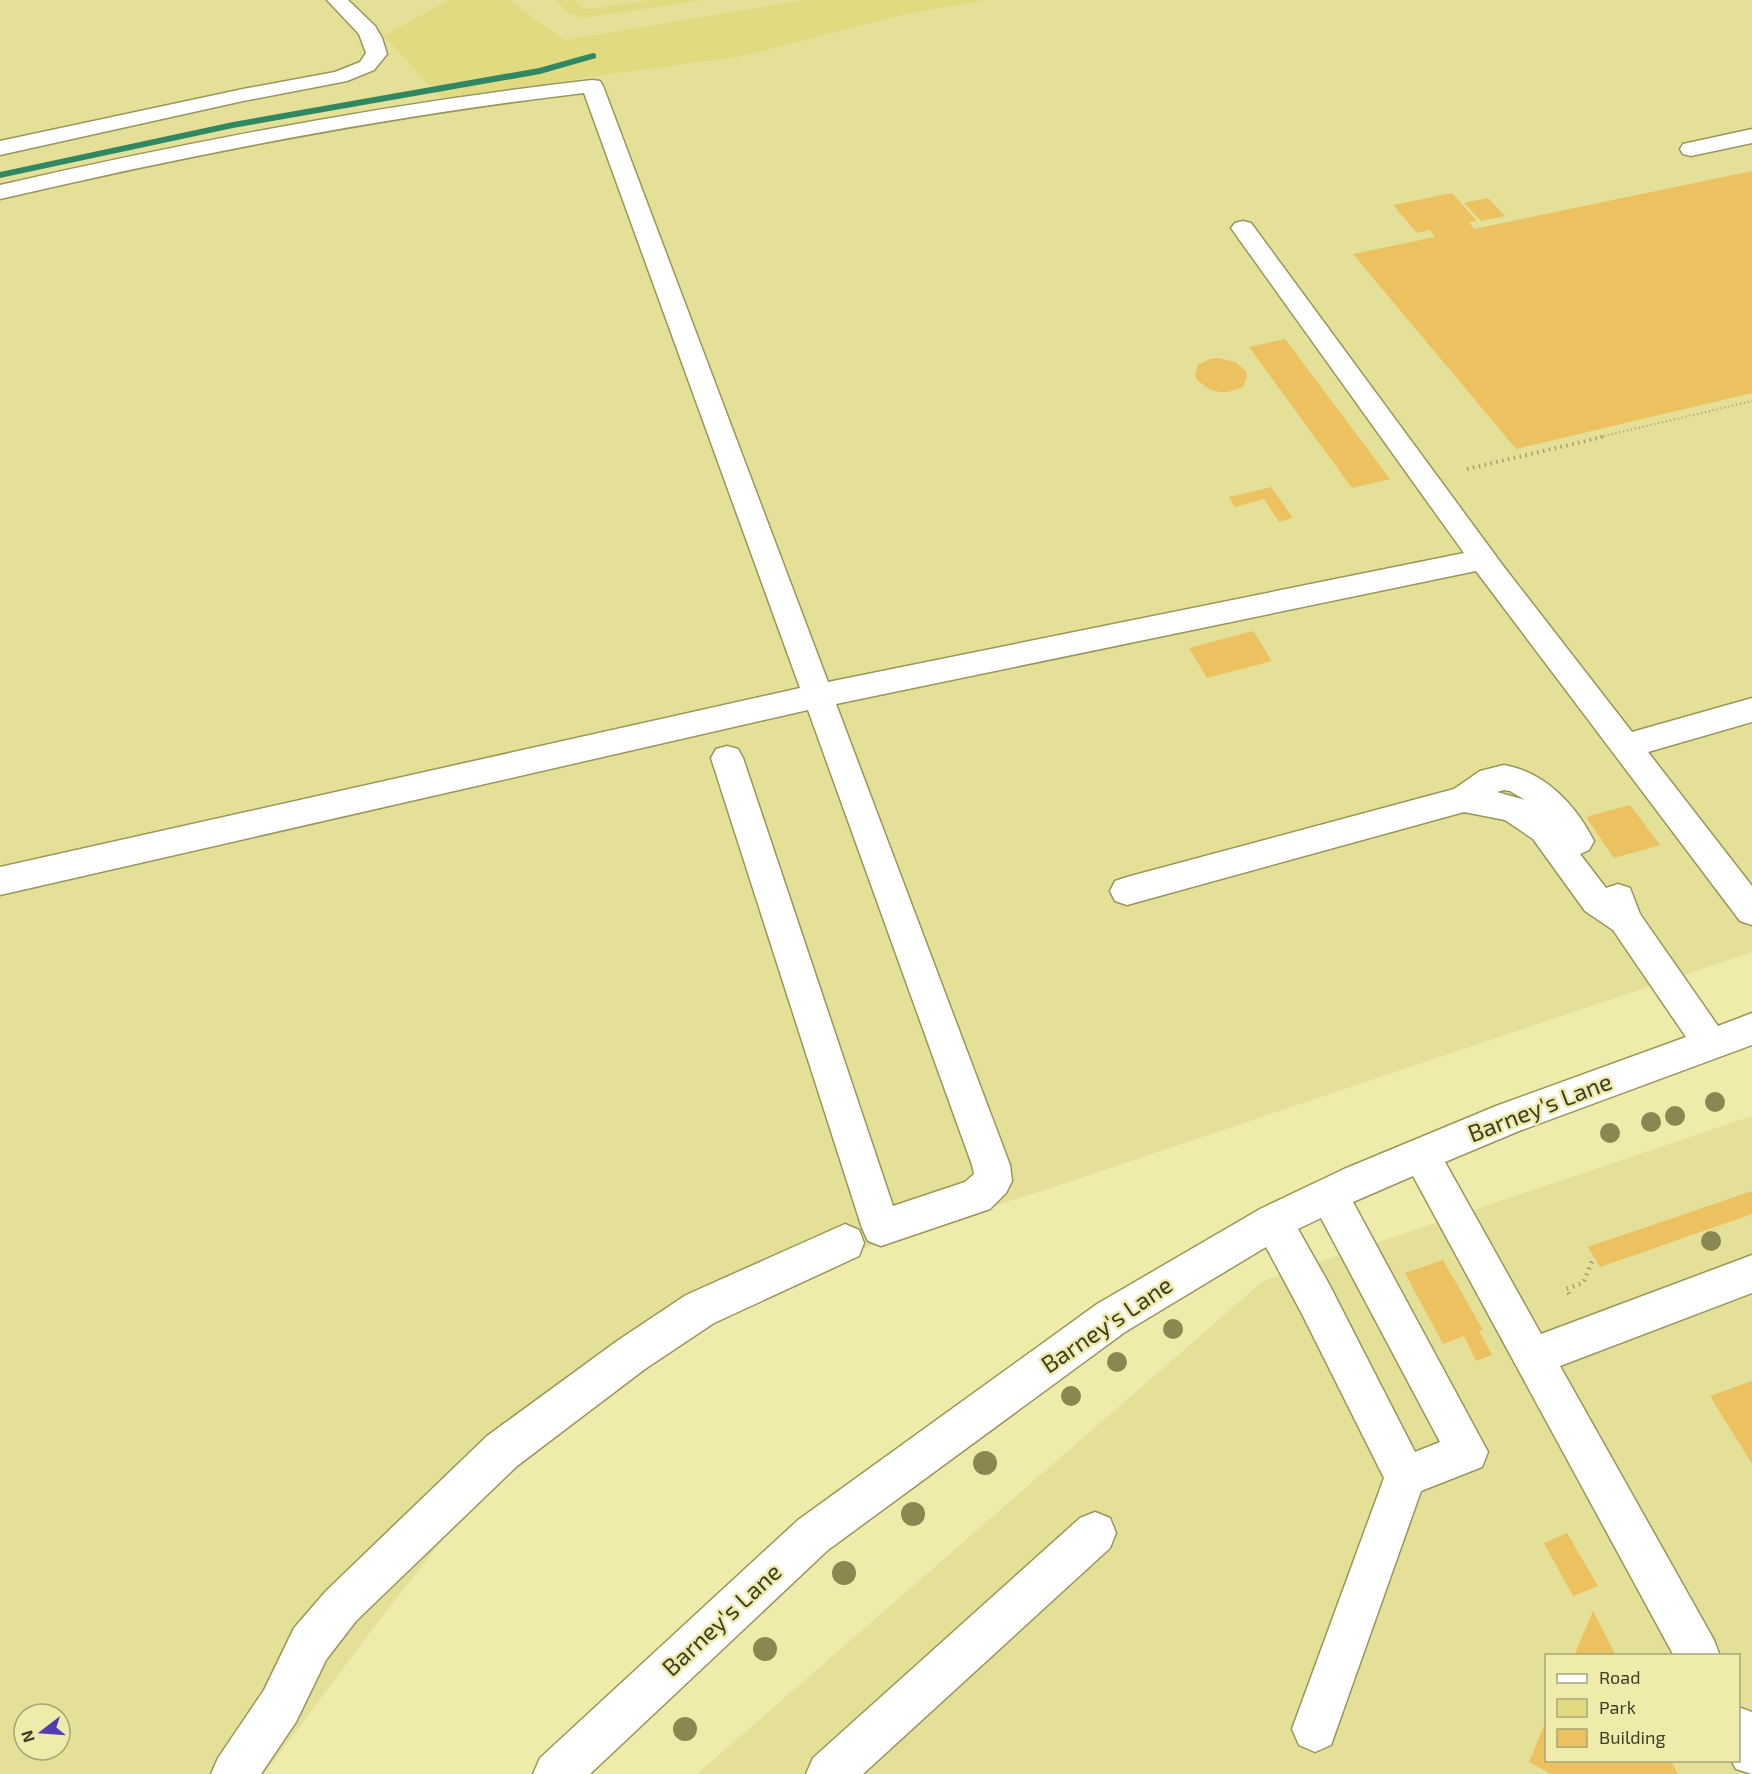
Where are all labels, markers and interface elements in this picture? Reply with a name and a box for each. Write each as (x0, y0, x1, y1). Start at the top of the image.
street label: Barney's Lane (1463, 1066, 1616, 1147)
street label: Barney's Lane (1035, 1269, 1177, 1378)
street label: Barney's Lane (655, 1556, 786, 1681)
legend (1545, 1654, 1740, 1762)
text: Road (1599, 1666, 1640, 1688)
text: Park (1599, 1696, 1636, 1718)
north arrow (12, 1702, 72, 1762)
text: Building (1599, 1726, 1666, 1748)
text: N (16, 1728, 38, 1745)

